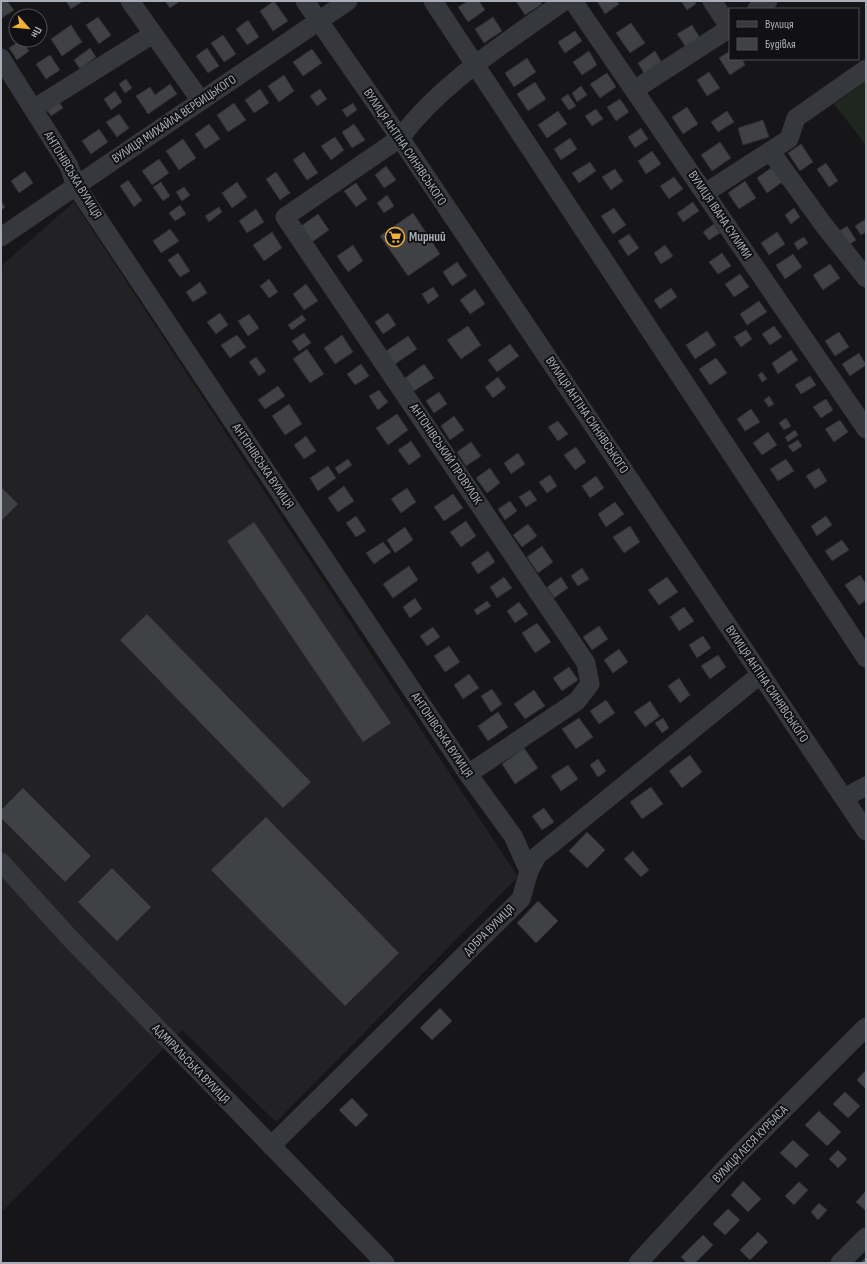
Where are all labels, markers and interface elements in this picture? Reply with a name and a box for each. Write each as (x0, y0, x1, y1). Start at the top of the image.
north arrow (8, 8, 48, 48)
legend (729, 8, 859, 60)
text: Вулиця (765, 17, 794, 32)
text: Пн (28, 25, 45, 40)
text: Будівля (765, 37, 796, 52)
street label: ВУЛИЦЯ МИХАЙЛА ВЕРБИЦЬКОГО (109, 71, 239, 167)
street label: ВУЛИЦЯ АНТІНА СИНЯВСЬКОГО (360, 85, 450, 209)
street label: АНТОНІВСЬКА ВУЛИЦЯ (40, 127, 105, 222)
street label: ВУЛИЦЯ ІВАНА СУЛИМИ (685, 168, 755, 262)
supermarket icon: Мирний (384, 226, 406, 248)
place label: Мирний (409, 229, 446, 245)
street label: ВУЛИЦЯ АНТІНА СИНЯВСЬКОГО (542, 353, 632, 477)
street label: АНТОНІВСЬКИЙ ПРОВУЛОК (406, 400, 486, 508)
street label: АНТОНІВСЬКА ВУЛИЦЯ (228, 419, 297, 512)
street label: ВУЛИЦЯ АНТІНА СИНЯВСЬКОГО (722, 622, 812, 746)
street label: АНТОНІВСЬКА ВУЛИЦЯ (407, 688, 476, 781)
street label: ДОБРА ВУЛИЦЯ (460, 901, 518, 959)
street label: АДМІРАЛЬСЬКА ВУЛИЦЯ (148, 1020, 233, 1107)
street label: ВУЛИЦЯ ЛЕСЯ КУРБАСА (709, 1101, 791, 1186)

